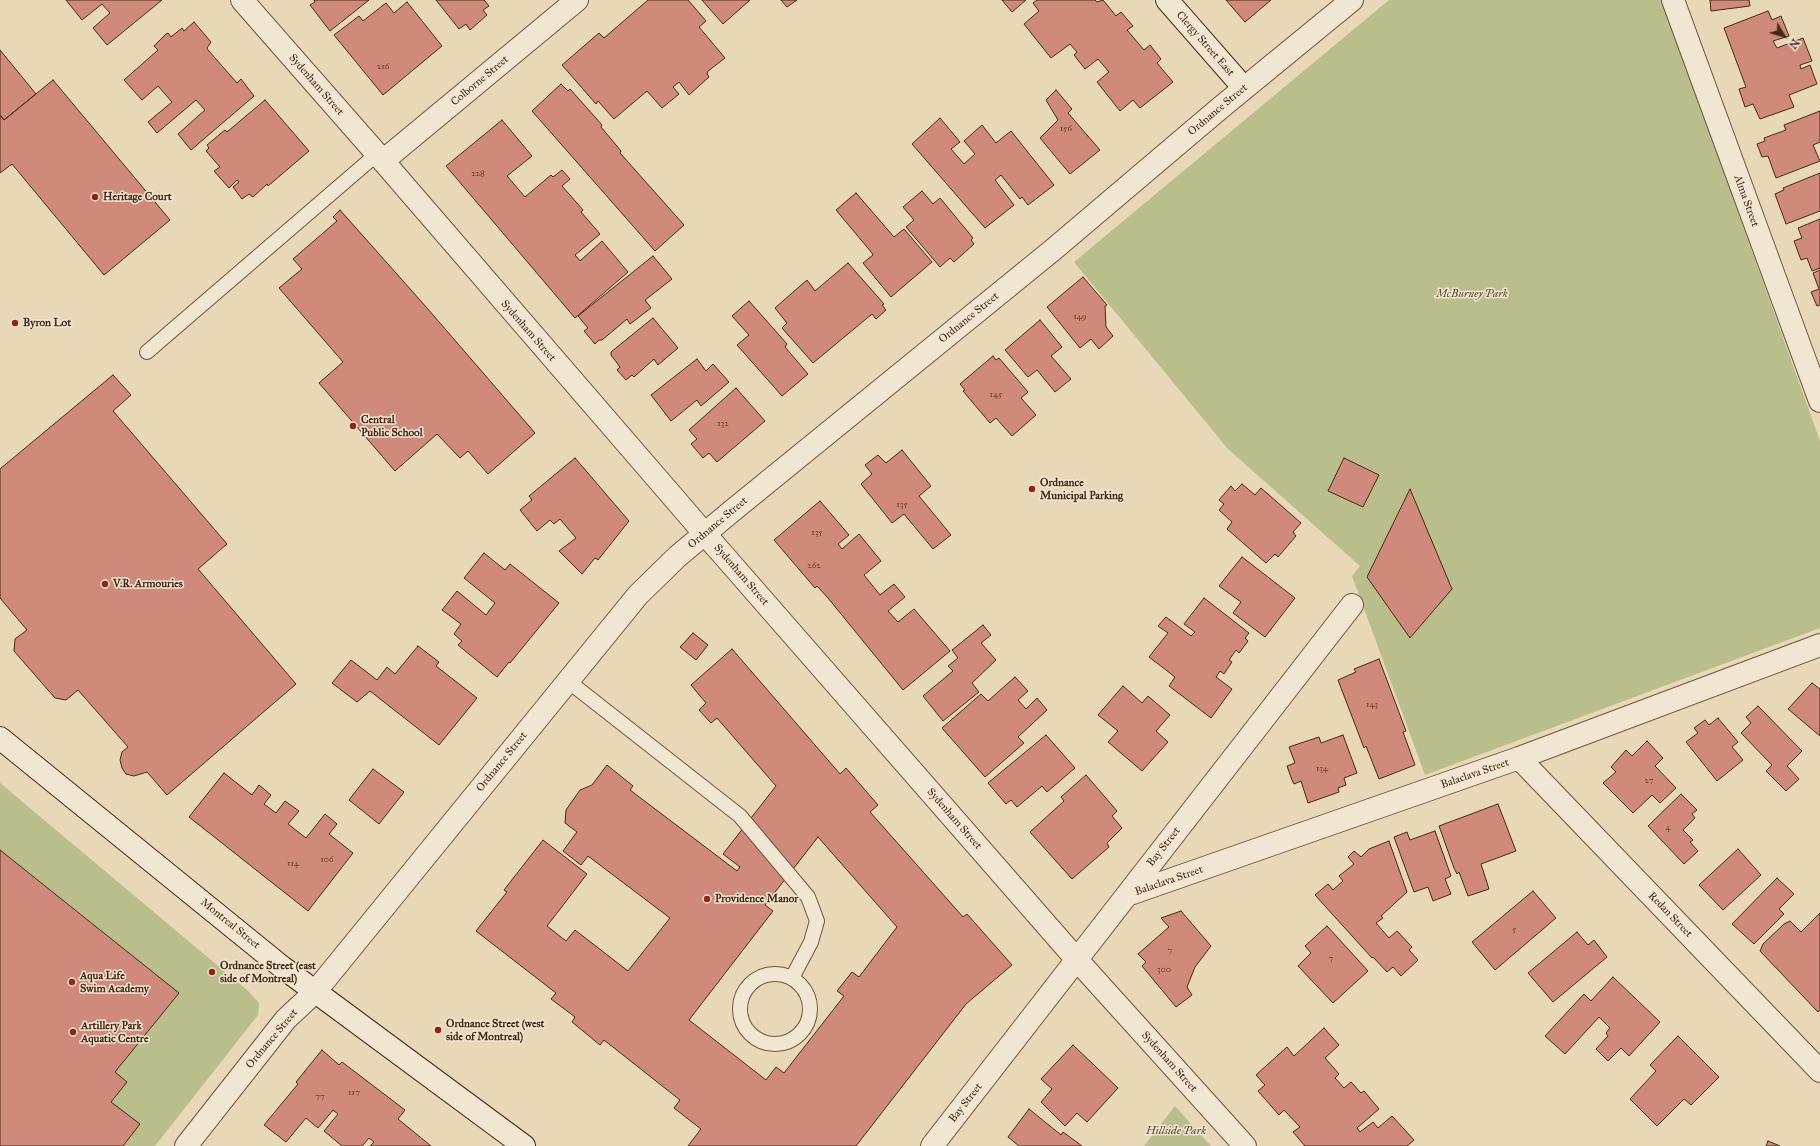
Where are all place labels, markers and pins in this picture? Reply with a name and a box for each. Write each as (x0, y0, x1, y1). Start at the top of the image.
place label: Heritage Court (103, 190, 172, 204)
marker: Heritage Court (90, 192, 100, 202)
place label: Byron Lot (23, 316, 71, 330)
marker: Byron Lot (10, 318, 20, 328)
place label: Central Public School (361, 413, 423, 439)
marker: Central Public School (348, 421, 358, 431)
place label: Ordnance Municipal Parking (1040, 476, 1123, 502)
marker: Ordnance Municipal Parking (1027, 484, 1037, 494)
place label: V.R. Armouries (113, 577, 183, 591)
marker: V.R. Armouries (100, 579, 110, 589)
place label: Providence Manor (715, 892, 798, 906)
marker: Providence Manor (702, 894, 712, 904)
place label: Ordnance Street (east side of Montreal) (220, 959, 316, 985)
marker: Ordnance Street (east side of Montreal) (207, 967, 217, 977)
place label: Aqua Life Swim Academy (80, 969, 149, 995)
marker: Aqua Life Swim Academy (67, 977, 77, 987)
place label: Ordnance Street (west side of Montreal) (446, 1017, 544, 1043)
place label: Artillery Park Aquatic Centre (81, 1019, 148, 1045)
marker: Ordnance Street (west side of Montreal) (433, 1025, 443, 1035)
marker: Artillery Park Aquatic Centre (68, 1027, 78, 1037)

